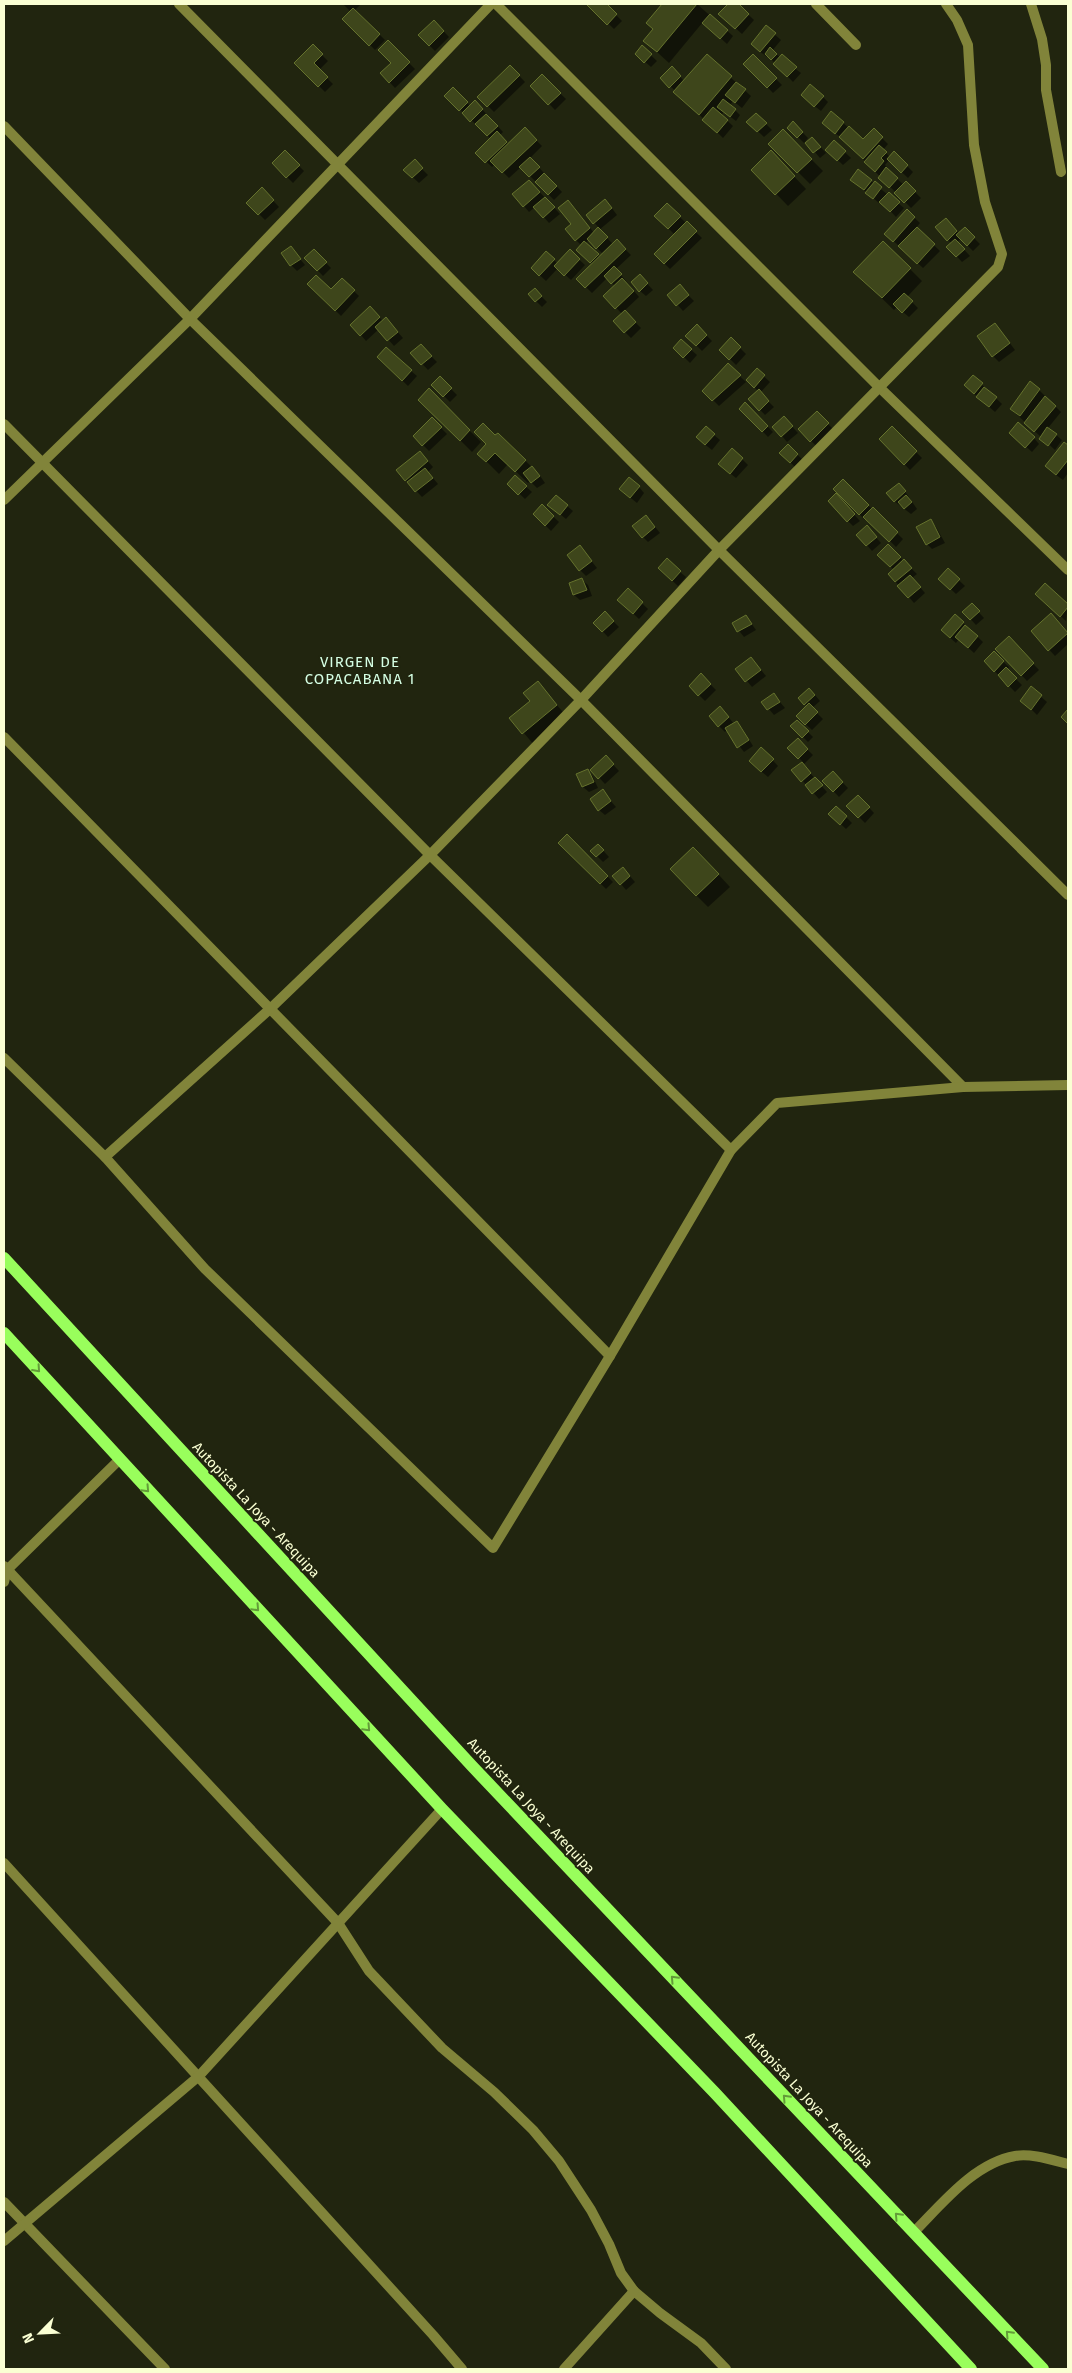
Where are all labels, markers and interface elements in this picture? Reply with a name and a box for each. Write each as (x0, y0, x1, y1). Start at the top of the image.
district label: VIRGEN DE COPACABANA 1 (305, 653, 415, 688)
one-way arrow (31, 1364, 40, 1373)
street label: Autopista La Joya - Arequipa (189, 1439, 323, 1581)
one-way arrow (140, 1484, 149, 1493)
one-way arrow (250, 1603, 259, 1612)
one-way arrow (361, 1722, 370, 1731)
street label: Autopista La Joya - Arequipa (464, 1735, 598, 1877)
one-way arrow (671, 1976, 680, 1985)
street label: Autopista La Joya - Arequipa (742, 2029, 876, 2171)
one-way arrow (783, 2094, 792, 2103)
one-way arrow (895, 2212, 904, 2221)
north arrow (15, 2308, 65, 2358)
text: N (19, 2330, 38, 2346)
one-way arrow (1006, 2330, 1015, 2339)

